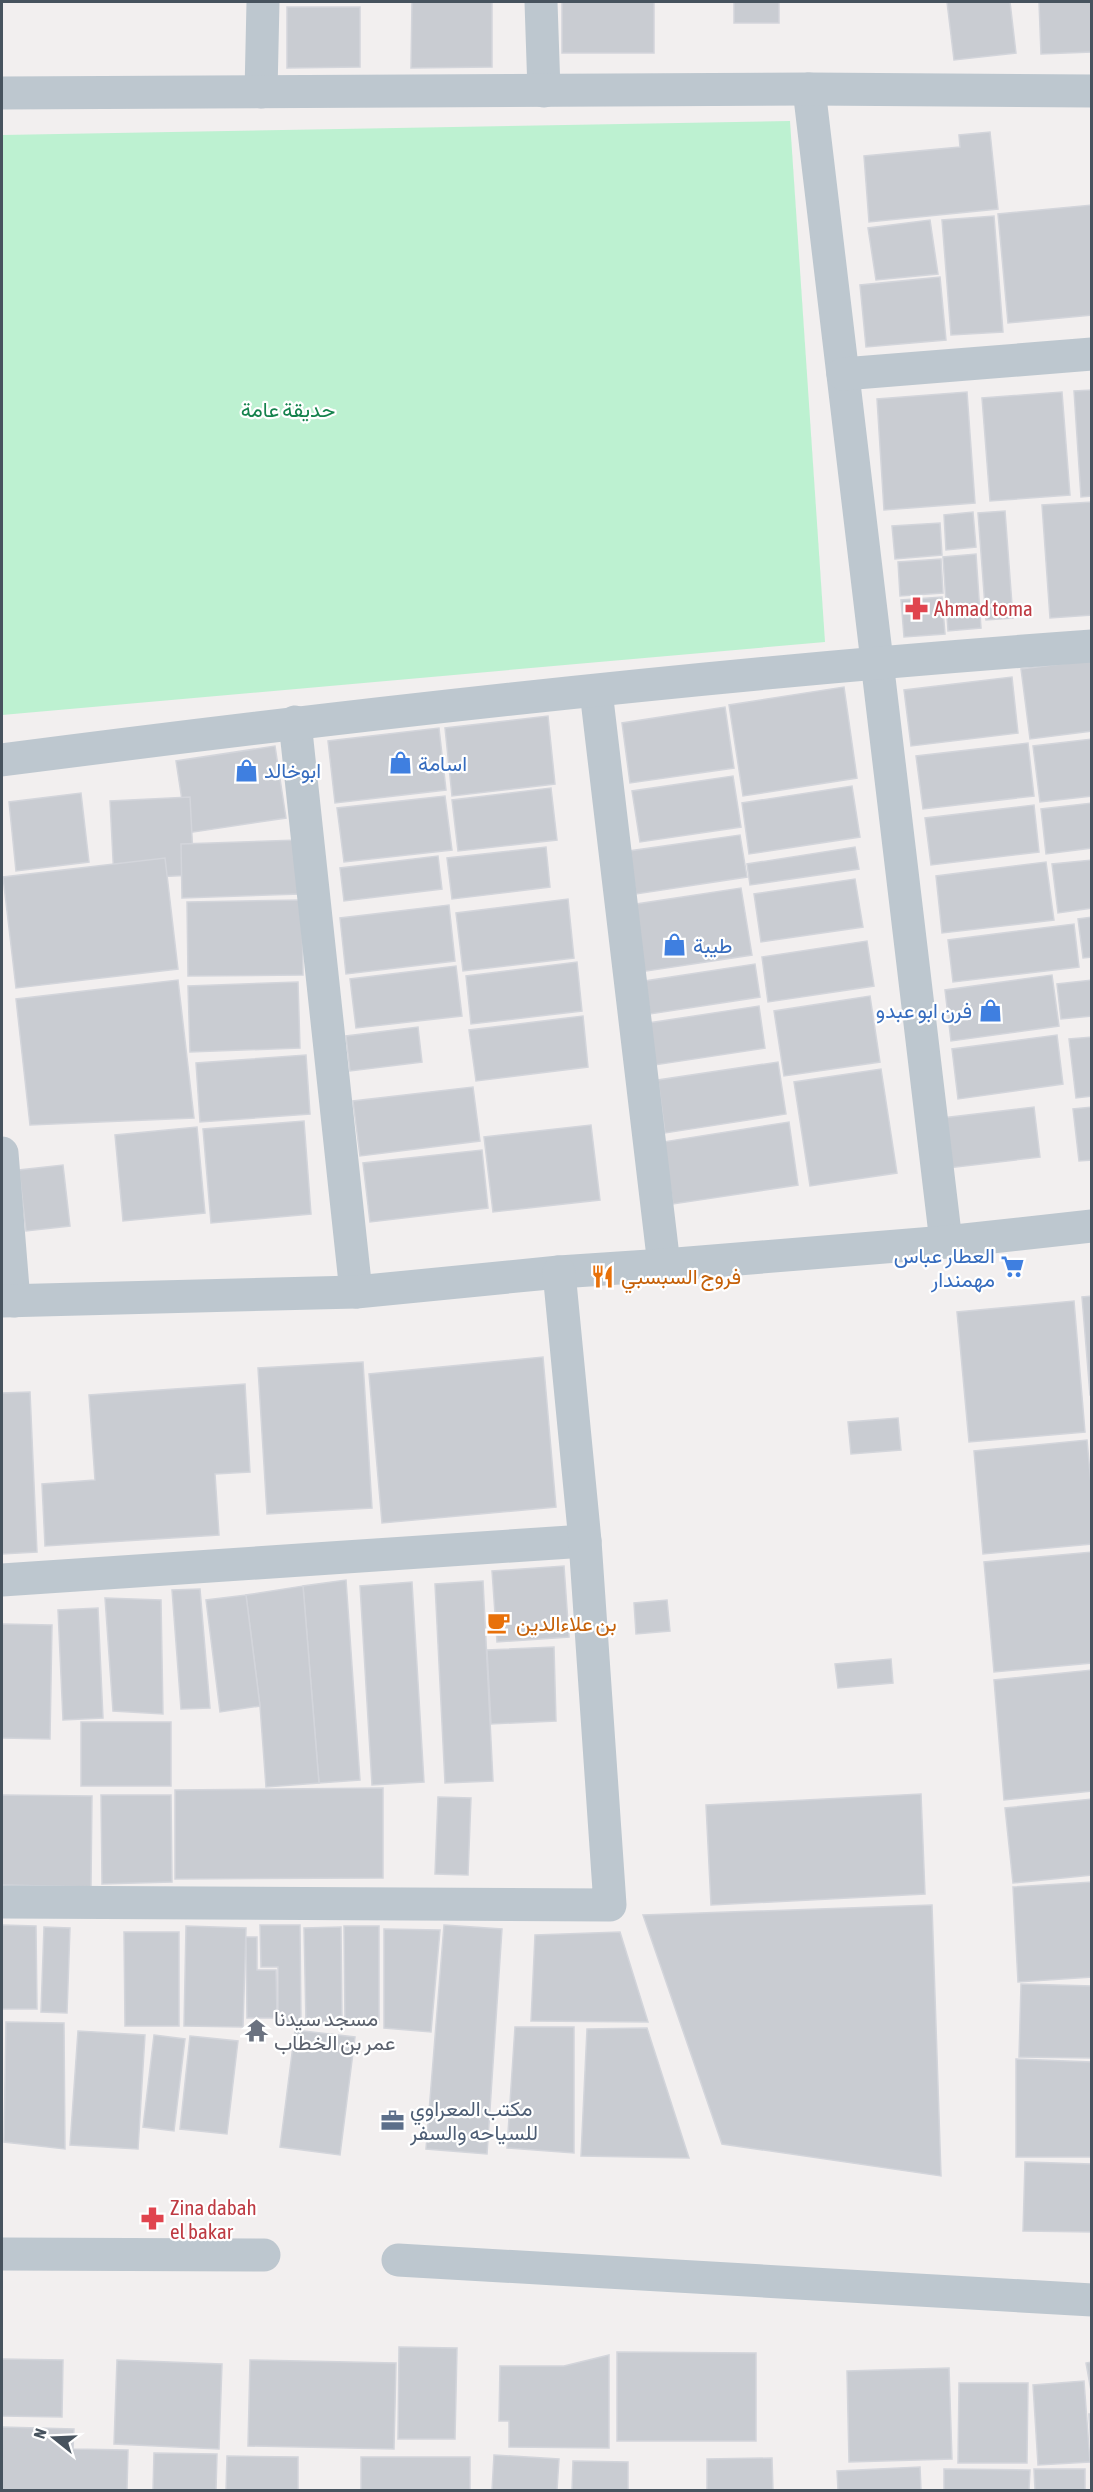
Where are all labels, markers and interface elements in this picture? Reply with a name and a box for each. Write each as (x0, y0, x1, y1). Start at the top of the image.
park label: حديقة عامة (241, 397, 335, 422)
pharmacy icon: Ahmad toma (903, 595, 929, 621)
place label: Ahmad toma (934, 596, 1033, 620)
shop icon: اسامة (387, 750, 413, 776)
place label: اسامة (418, 751, 467, 775)
shop icon: ابوخالد (233, 757, 259, 783)
place label: ابوخالد (264, 758, 321, 784)
shop icon: طيبة (662, 932, 688, 958)
place label: طيبة (693, 933, 732, 958)
shop icon: فرن ابو عبدو (977, 997, 1003, 1023)
place label: فرن ابو عبدو (876, 998, 972, 1024)
place label: العطار عباس مهمندار (894, 1243, 995, 1293)
supermarket icon: العطار عباس مهمندار (1000, 1254, 1026, 1280)
restaurant icon: فروج السبسبي (590, 1263, 616, 1289)
place label: فروج السبسبي (621, 1264, 741, 1294)
cafe icon: بن علاءالدين (485, 1610, 511, 1636)
place label: بن علاءالدين (516, 1611, 617, 1636)
place label: مسجد سيدنا عمر بن الخطاب (274, 2006, 395, 2056)
temple icon: مسجد سيدنا عمر بن الخطاب (243, 2017, 269, 2043)
place label: مكتب المعراوي للسياحه والسفر (409, 2096, 538, 2146)
office icon: مكتب المعراوي للسياحه والسفر (379, 2107, 405, 2133)
place label: Zina dabah el bakar (170, 2195, 257, 2243)
pharmacy icon: Zina dabah el bakar (139, 2206, 165, 2232)
north arrow (24, 2408, 84, 2468)
text: N (30, 2426, 50, 2441)

